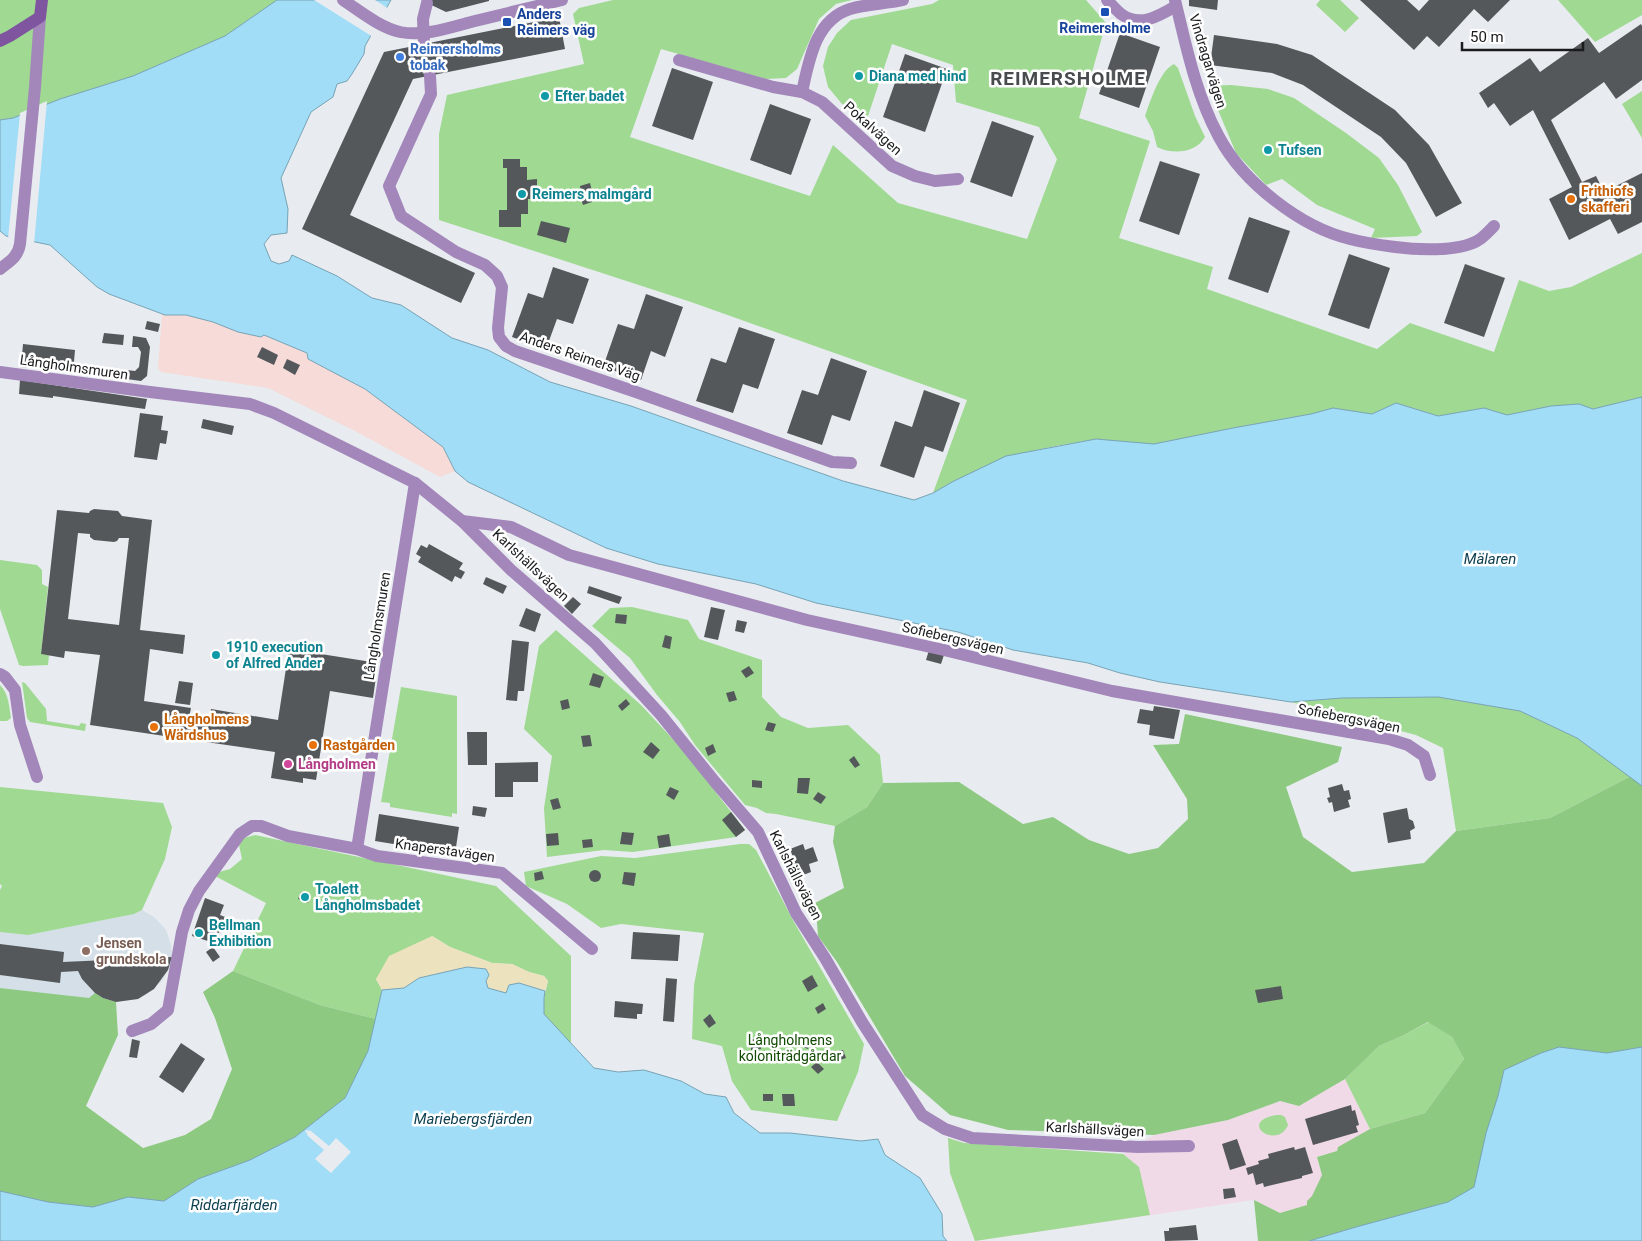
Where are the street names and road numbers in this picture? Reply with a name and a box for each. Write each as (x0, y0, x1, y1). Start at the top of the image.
street label: Vindragarvägen (1186, 12, 1230, 110)
street label: Pokalvägen (841, 98, 905, 158)
street label: Anders Reimers Väg (518, 328, 642, 384)
street label: Långholmsmuren (19, 351, 129, 383)
street label: Karlshällsvägen (490, 526, 572, 604)
street label: Långholmsmuren (361, 571, 393, 681)
street label: Sofiebergsvägen (901, 619, 1005, 657)
street label: Sofiebergsvägen (1297, 700, 1401, 736)
street label: Karlshällsvägen (767, 828, 825, 922)
street label: Knaperstavägen (394, 835, 496, 865)
street label: Karlshällsvägen (1045, 1118, 1145, 1140)

